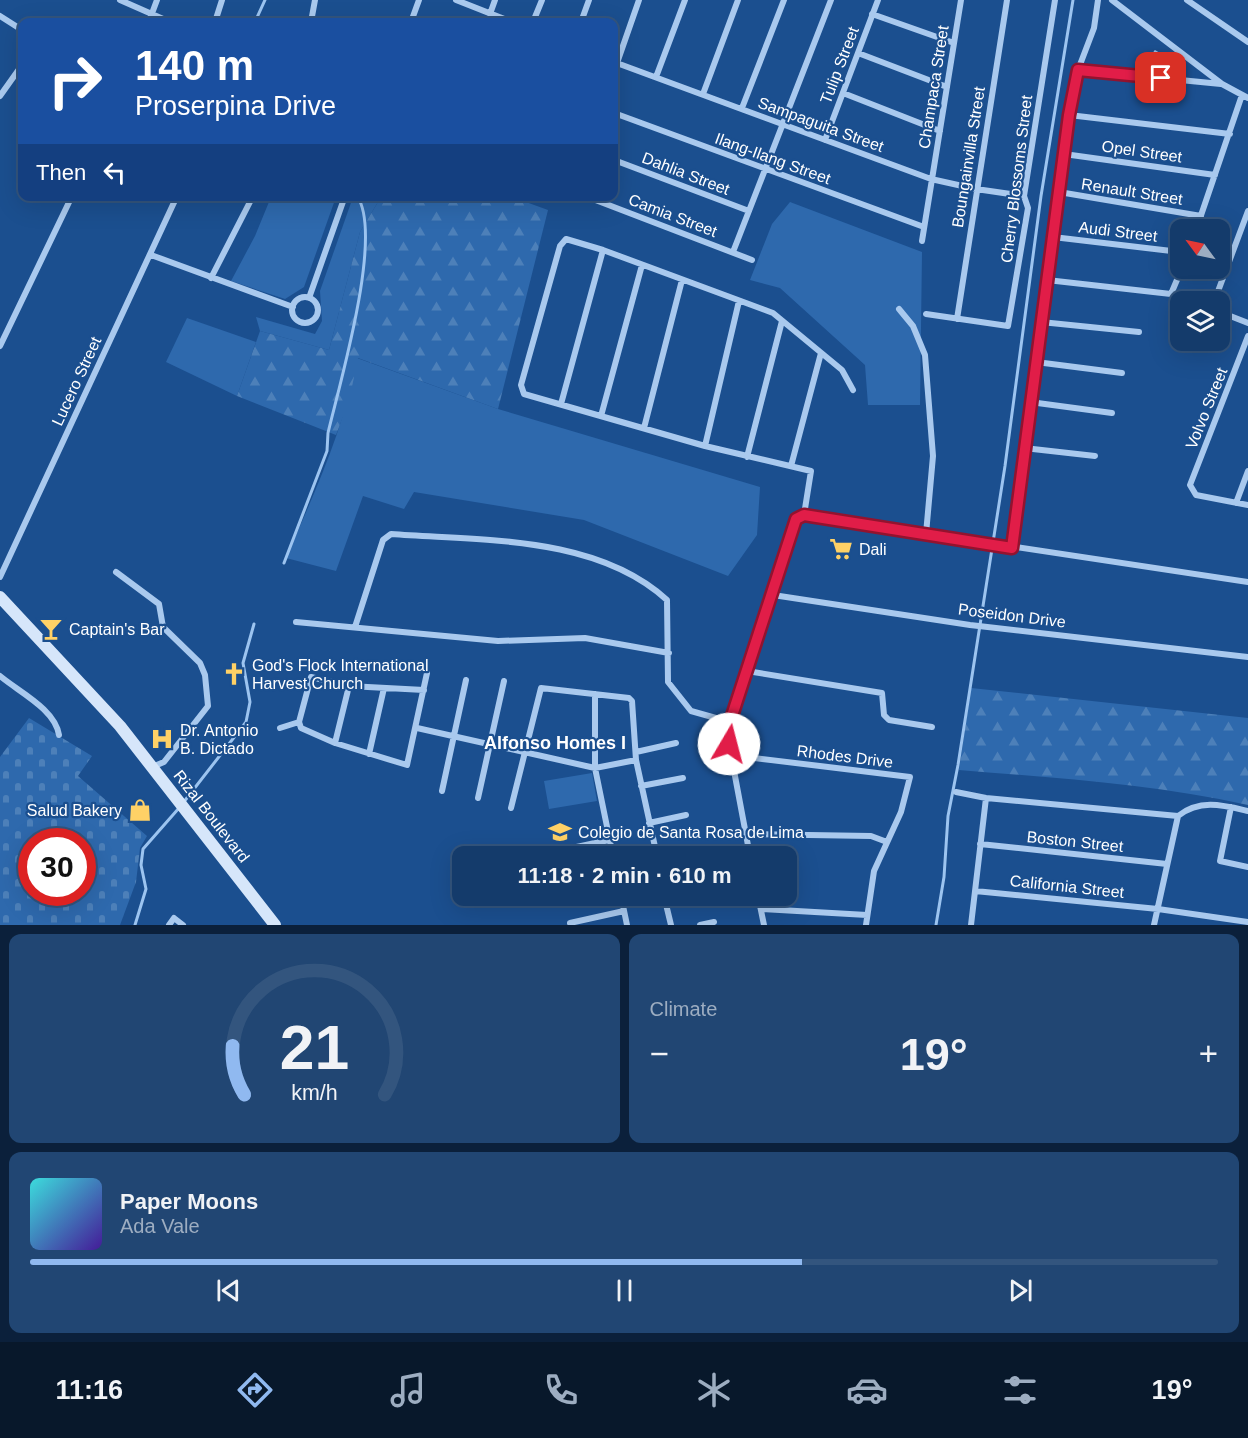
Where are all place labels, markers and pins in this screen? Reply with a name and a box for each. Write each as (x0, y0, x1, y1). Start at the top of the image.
pin (1135, 52, 1186, 103)
supermarket icon: Dali (828, 536, 854, 562)
place label: Dali (859, 541, 887, 558)
bar icon: Captain's Bar (38, 616, 64, 642)
place label: Captain's Bar (69, 621, 165, 638)
place label: God's Flock International Harvest Church (252, 657, 428, 692)
church icon: God's Flock International Harvest Church (221, 661, 247, 687)
place label: Dr. Antonio B. Dictado (180, 722, 258, 757)
hospital icon: Dr. Antonio B. Dictado (149, 726, 175, 752)
shop icon: Salud Bakery (127, 797, 153, 823)
place label: Salud Bakery (27, 802, 122, 819)
school or university icon: Colegio de Santa Rosa de Lima (547, 819, 573, 845)
place label: Colegio de Santa Rosa de Lima (578, 824, 804, 841)

